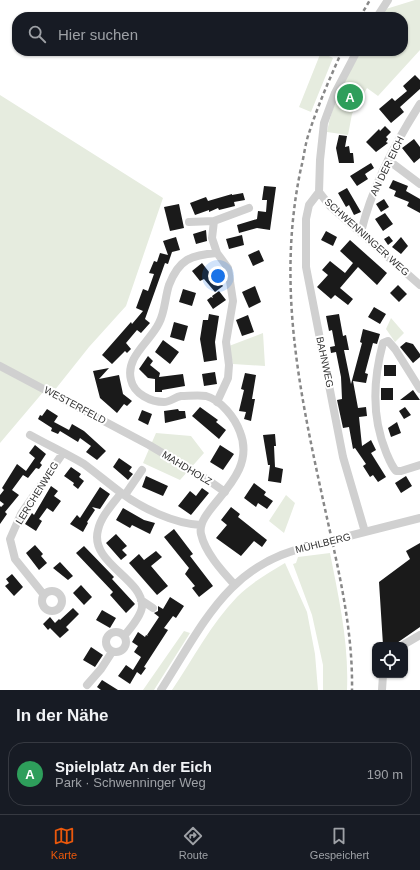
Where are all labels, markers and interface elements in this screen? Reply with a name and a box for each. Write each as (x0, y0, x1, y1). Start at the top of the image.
search box (12, 12, 408, 56)
icon: search (26, 23, 48, 45)
text: Hier suchen (58, 26, 138, 43)
pin: A (337, 82, 363, 112)
street label: AN DER EICH (368, 135, 406, 197)
street label: SCHWENNINGER WEG (322, 196, 412, 278)
your location (208, 266, 228, 286)
street label: BAHNWEG (314, 336, 336, 389)
street label: WESTERFELD (42, 384, 108, 426)
street label: MAHDHOLZ (160, 449, 214, 487)
street label: LERCHENWEG (13, 460, 61, 526)
street label: MÜHLBERG (294, 531, 352, 555)
map controls (372, 642, 408, 678)
button: locate (372, 642, 408, 678)
text: In der Nähe (16, 706, 109, 725)
text: Spielplatz An der Eich (55, 758, 212, 775)
text: A (25, 767, 35, 782)
text: 190 m (367, 767, 403, 782)
text: Park · Schwenninger Weg (55, 775, 206, 790)
tab: Karte (51, 825, 77, 861)
tab: Route (179, 825, 208, 861)
tab: Gespeichert (310, 825, 369, 861)

